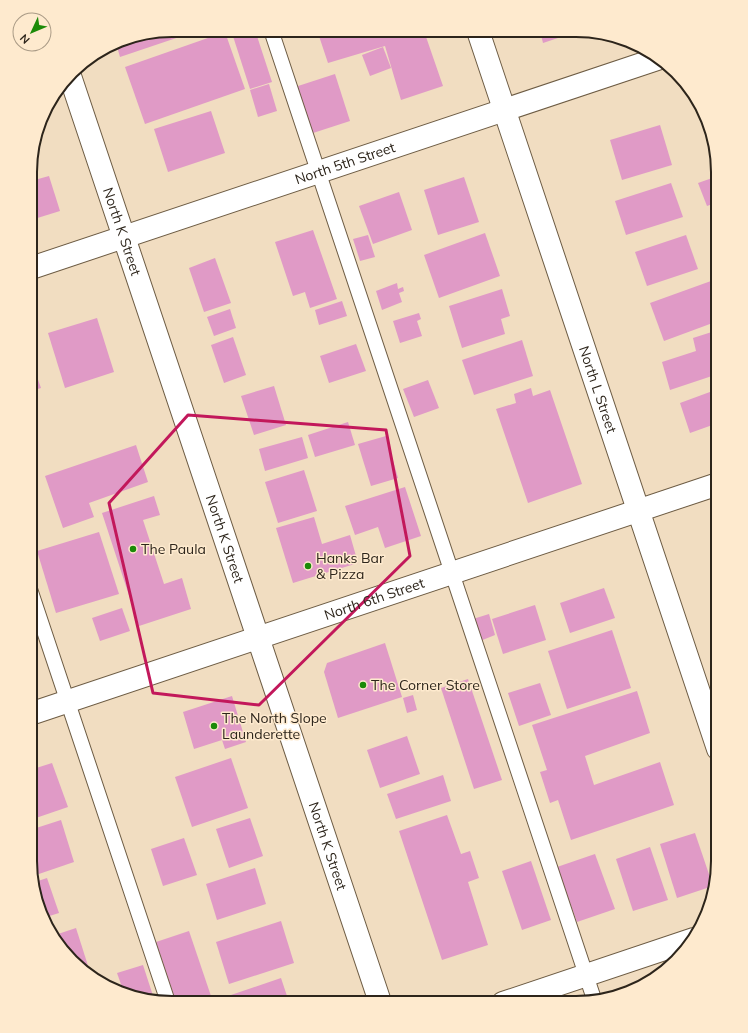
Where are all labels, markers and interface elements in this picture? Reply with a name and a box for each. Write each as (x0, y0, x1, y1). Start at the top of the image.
north arrow (12, 12, 52, 52)
text: N (17, 31, 33, 47)
street label: North 5th Street (292, 138, 398, 188)
street label: North K Street (99, 185, 145, 278)
street label: North L Street (575, 344, 621, 435)
street label: North K Street (202, 492, 248, 585)
place label: The Paula (141, 540, 206, 558)
marker: The Paula (128, 544, 138, 554)
place label: Hanks Bar & Pizza (316, 549, 385, 583)
marker: Hanks Bar & Pizza (303, 561, 313, 571)
street label: North 6th Street (322, 574, 427, 624)
place label: The Corner Store (371, 676, 480, 694)
marker: The Corner Store (358, 680, 368, 690)
place label: The North Slope Launderette (222, 709, 327, 743)
marker: The North Slope Launderette (209, 721, 219, 731)
street label: North K Street (305, 800, 351, 893)

